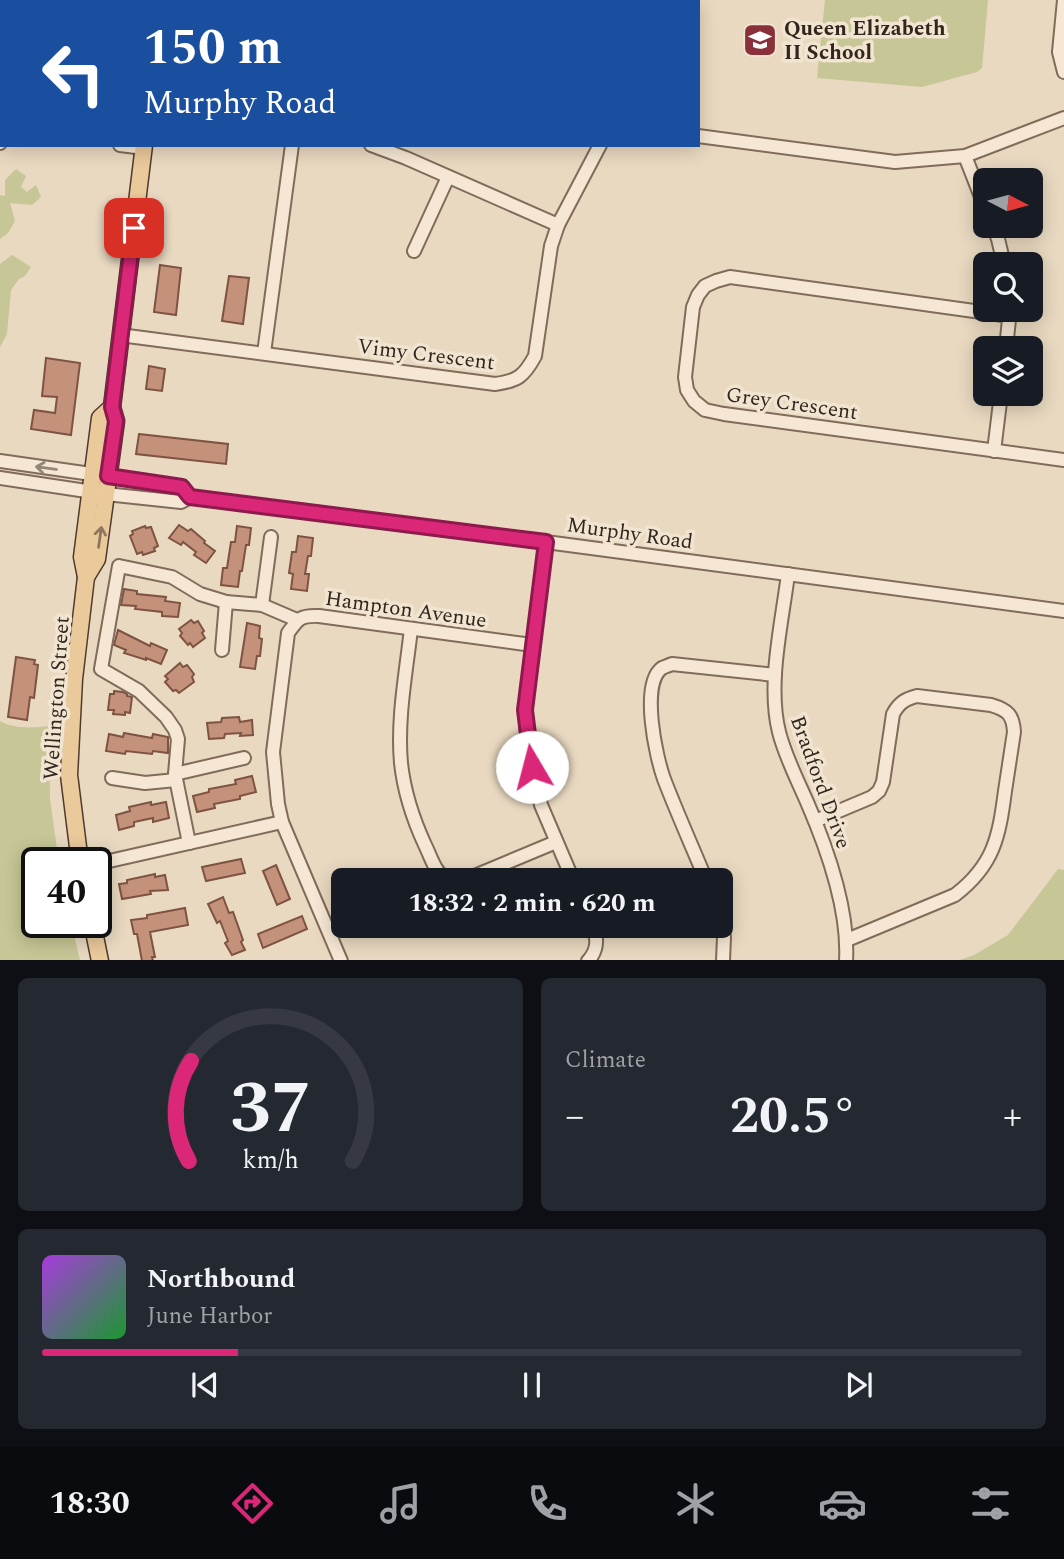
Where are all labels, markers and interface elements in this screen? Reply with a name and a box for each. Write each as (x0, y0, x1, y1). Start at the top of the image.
text: 150 m (143, 11, 282, 86)
place label: Queen Elizabeth II School (784, 13, 946, 69)
school or university icon: Queen Elizabeth II School (741, 21, 779, 59)
icon: left (28, 28, 119, 119)
text: Murphy Road (143, 79, 336, 128)
north arrow (973, 168, 1043, 238)
map controls (973, 168, 1043, 406)
pin (104, 198, 164, 258)
icon: arrive (115, 209, 153, 247)
button: search (973, 252, 1043, 322)
street label: Vimy Crescent (355, 331, 496, 379)
button: layers (973, 336, 1043, 406)
street label: Grey Crescent (724, 379, 860, 429)
one-way arrow (35, 461, 58, 474)
street label: Murphy Road (565, 509, 695, 559)
one-way arrow (94, 526, 107, 549)
street label: Hampton Avenue (323, 583, 489, 637)
street label: Wellington Street (35, 615, 79, 781)
street label: Bradford Drive (781, 711, 859, 853)
position arrow (495, 730, 569, 804)
speed limit sign: 40 (21, 847, 112, 938)
text: 18:32 · 2 min · 620 m (408, 883, 656, 923)
text: Climate (565, 1043, 646, 1078)
text: 37 (230, 1054, 311, 1165)
text: 20.5° (730, 1077, 857, 1156)
text: − (565, 1088, 584, 1146)
text: + (1003, 1088, 1022, 1146)
text: km/h (242, 1141, 299, 1179)
text: Northbound (147, 1259, 295, 1299)
text: June Harbor (147, 1299, 272, 1334)
icon: previous (186, 1366, 224, 1404)
icon: pause (513, 1366, 551, 1404)
icon: next (840, 1366, 878, 1404)
text: 18:30 (49, 1479, 130, 1528)
icon: directions (228, 1479, 277, 1528)
icon: music (376, 1479, 425, 1528)
icon: phone (523, 1479, 572, 1528)
icon: climate (671, 1479, 720, 1528)
icon: car (818, 1479, 867, 1528)
icon: filters (966, 1479, 1015, 1528)

